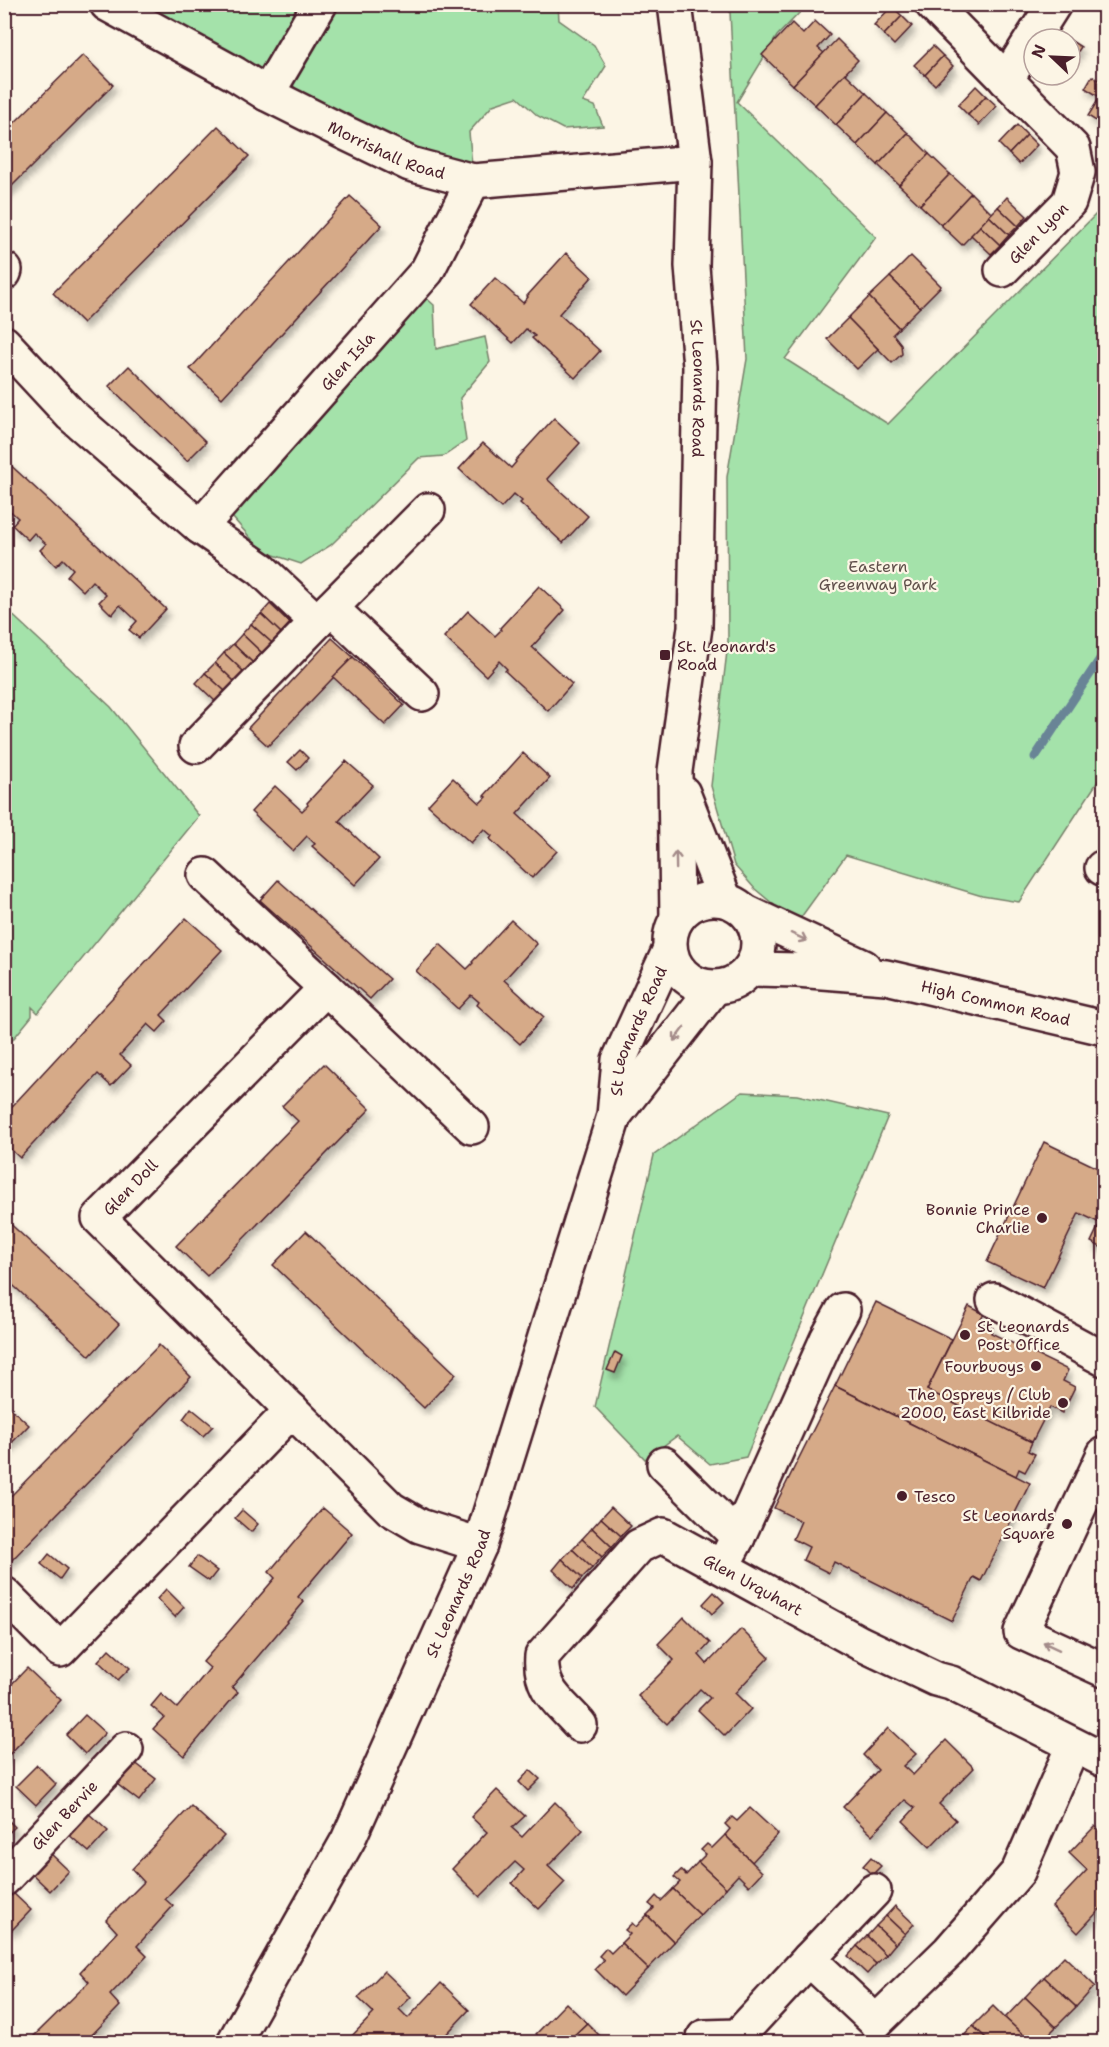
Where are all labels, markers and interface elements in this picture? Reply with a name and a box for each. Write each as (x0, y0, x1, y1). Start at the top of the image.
north arrow (1022, 27, 1082, 87)
text: N (1027, 41, 1051, 61)
street label: Morrishall Road (324, 116, 447, 184)
street label: Glen Lyon (1004, 198, 1073, 269)
street label: St Leonards Road (685, 319, 710, 458)
street label: Glen Isla (316, 327, 379, 395)
park label: Eastern Greenway Park (819, 556, 937, 595)
place label: St. Leonard's Road (677, 636, 776, 675)
marker: St. Leonard's Road (658, 648, 672, 662)
one-way arrow (670, 851, 682, 871)
one-way arrow (790, 932, 808, 943)
street label: St Leonards Road (606, 963, 672, 1097)
street label: High Common Road (919, 976, 1072, 1031)
one-way arrow (672, 1026, 685, 1042)
street label: Glen Doll (98, 1155, 163, 1220)
place label: Bonnie Prince Charlie (926, 1199, 1030, 1238)
marker: Bonnie Prince Charlie (1035, 1211, 1049, 1225)
place label: St Leonards Post Office (977, 1316, 1070, 1355)
marker: St Leonards Post Office (958, 1328, 972, 1342)
place label: Fourbuoys (945, 1356, 1024, 1377)
marker: Fourbuoys (1029, 1359, 1043, 1373)
place label: The Ospreys / Club 2000, East Kilbride (900, 1384, 1051, 1423)
marker: The Ospreys / Club 2000, East Kilbride (1056, 1396, 1070, 1410)
place label: Tesco (914, 1486, 956, 1507)
marker: Tesco (895, 1489, 909, 1503)
place label: St Leonards Square (962, 1505, 1055, 1544)
marker: St Leonards Square (1060, 1517, 1074, 1531)
street label: St Leonards Road (421, 1527, 495, 1661)
street label: Glen Urquhart (700, 1549, 806, 1621)
one-way arrow (1043, 1639, 1061, 1651)
street label: Glen Bervie (27, 1776, 102, 1855)

